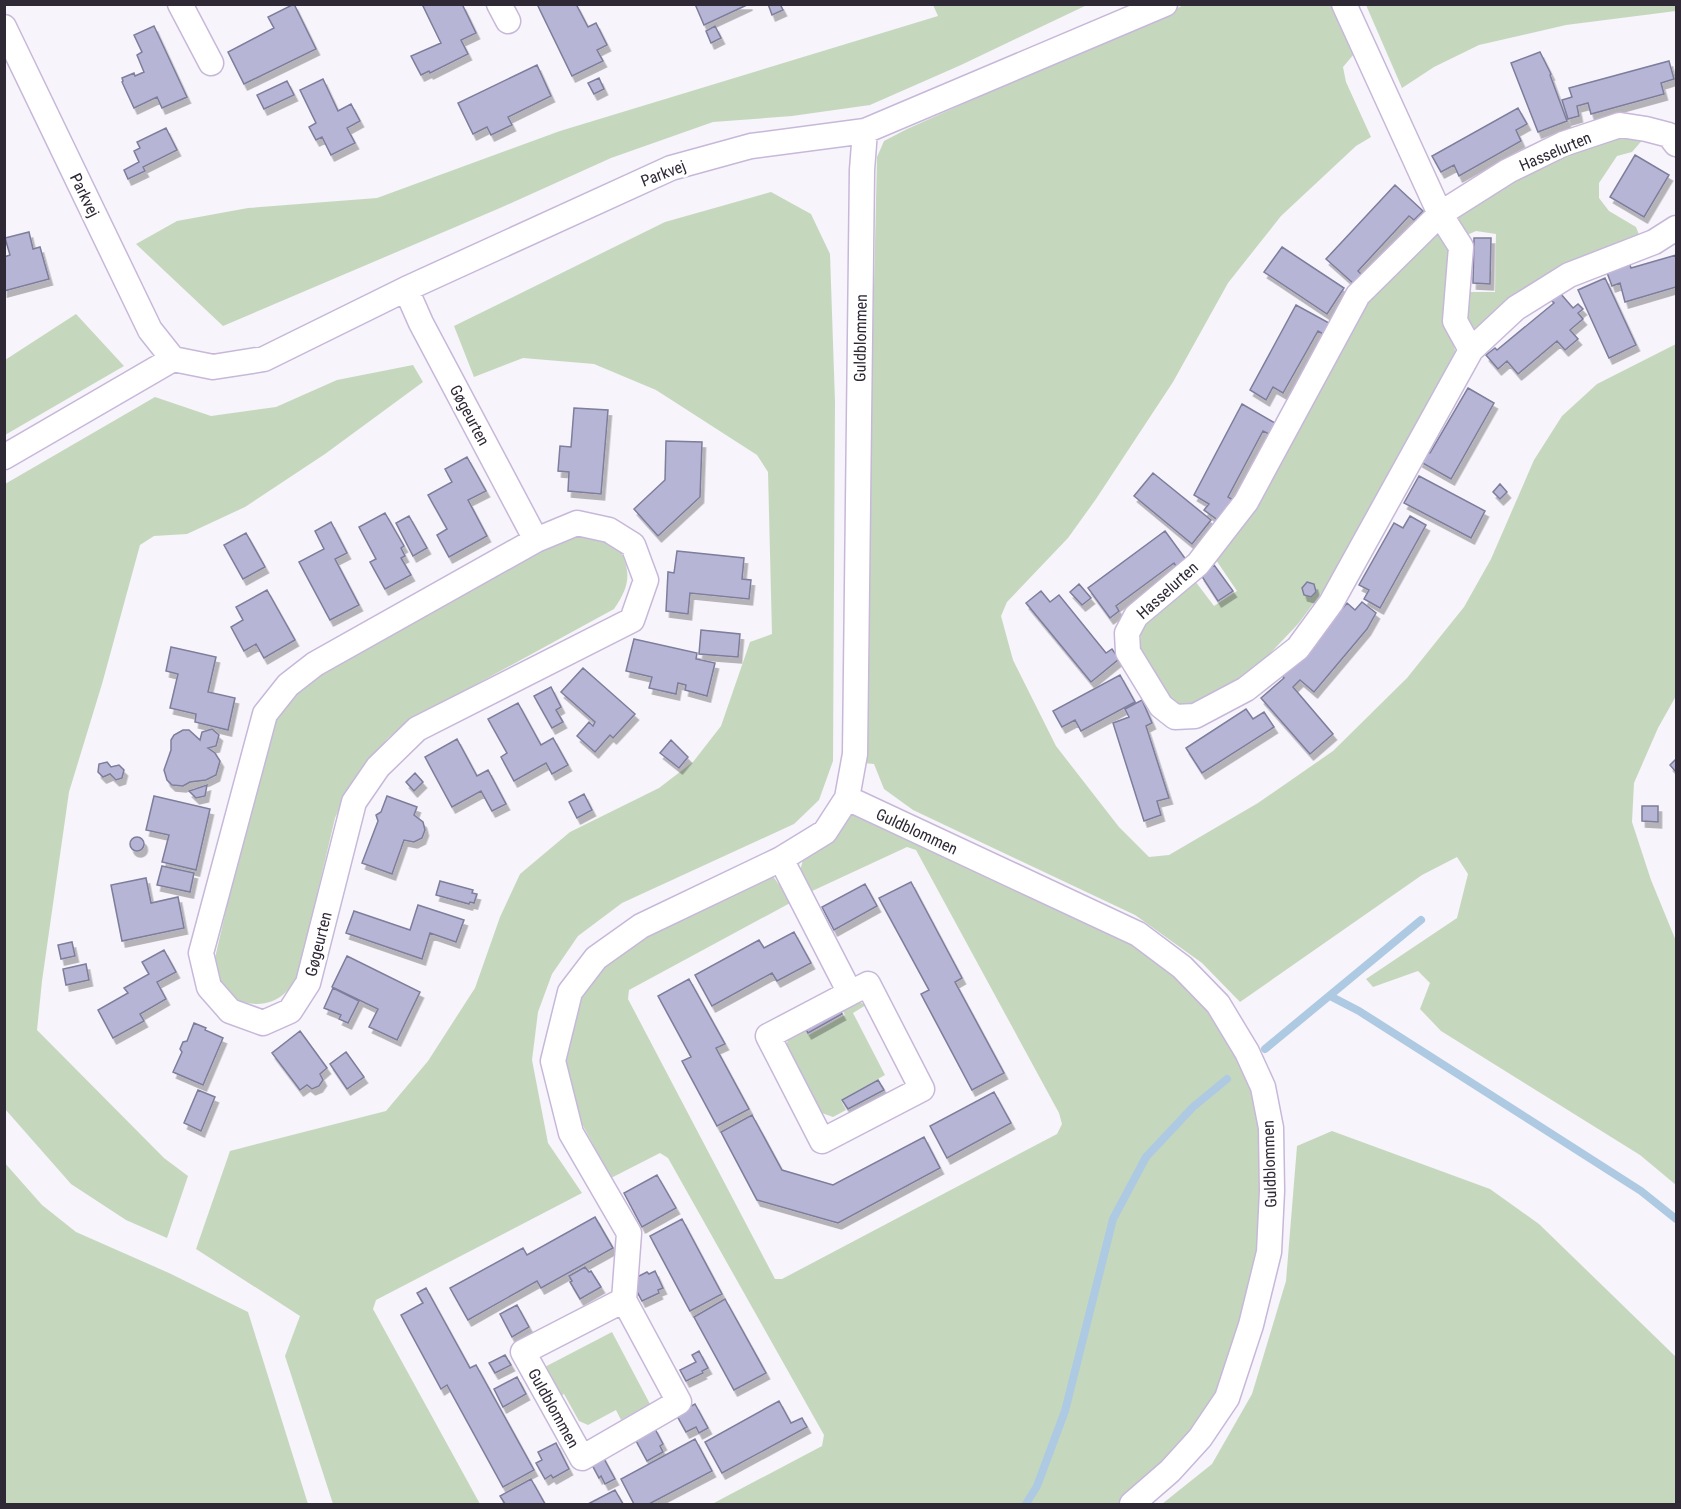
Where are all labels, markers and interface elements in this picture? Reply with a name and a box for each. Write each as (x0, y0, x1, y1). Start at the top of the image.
street label: Hasselurten (1516, 128, 1594, 175)
street label: Parkvej (638, 156, 688, 191)
street label: Parkvej (66, 170, 103, 220)
street label: Guldblommen (850, 294, 871, 382)
street label: Gøgeurten (446, 382, 493, 449)
street label: Hasselurten (1133, 558, 1202, 623)
street label: Guldblommen (873, 804, 961, 859)
street label: Gøgeurten (301, 910, 336, 978)
street label: Guldblommen (1258, 1120, 1281, 1208)
street label: Guldblommen (524, 1365, 583, 1451)

